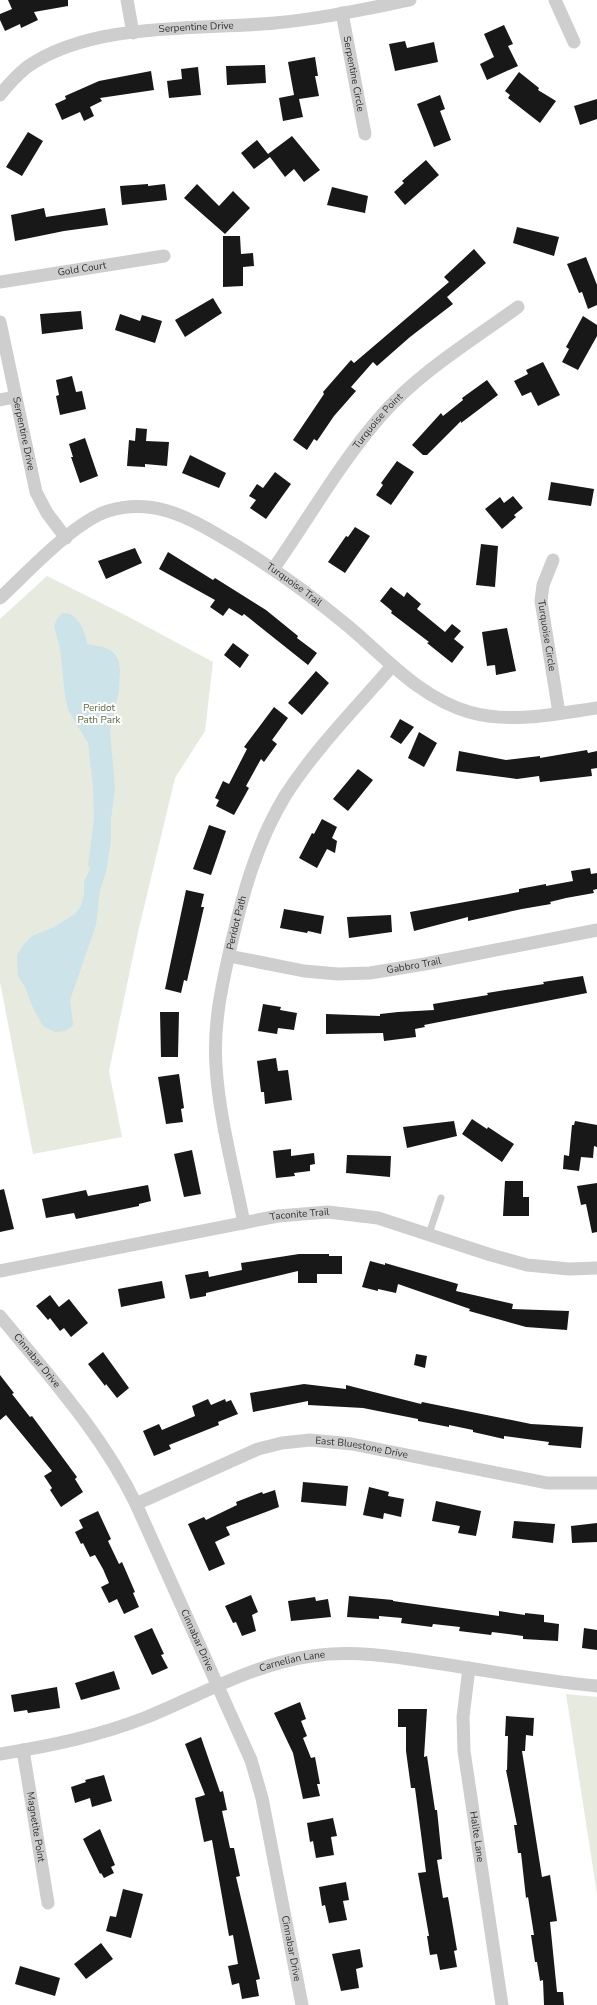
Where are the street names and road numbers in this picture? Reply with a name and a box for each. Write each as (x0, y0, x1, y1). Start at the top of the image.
street label: Serpentine Drive (158, 19, 234, 36)
street label: Serpentine Circle (340, 35, 368, 113)
street label: Gold Court (57, 258, 108, 280)
street label: Turquoise Point (350, 390, 406, 452)
street label: Serpentine Drive (9, 395, 38, 472)
street label: Turquoise Trail (264, 560, 325, 610)
street label: Turquoise Circle (534, 599, 559, 672)
street label: Peridot Path (223, 894, 250, 951)
street label: Gabbro Trail (385, 954, 442, 977)
street label: Taconite Trail (269, 1205, 330, 1224)
street label: Cinnabar Drive (10, 1330, 64, 1391)
street label: East Bluestone Drive (315, 1434, 409, 1462)
street label: Cinnabar Drive (177, 1607, 217, 1674)
street label: Carnelian Lane (257, 1647, 326, 1675)
street label: Magnetite Point (23, 1791, 48, 1864)
street label: Halite Lane (466, 1810, 488, 1863)
street label: Cinnabar Drive (278, 1914, 304, 1983)

